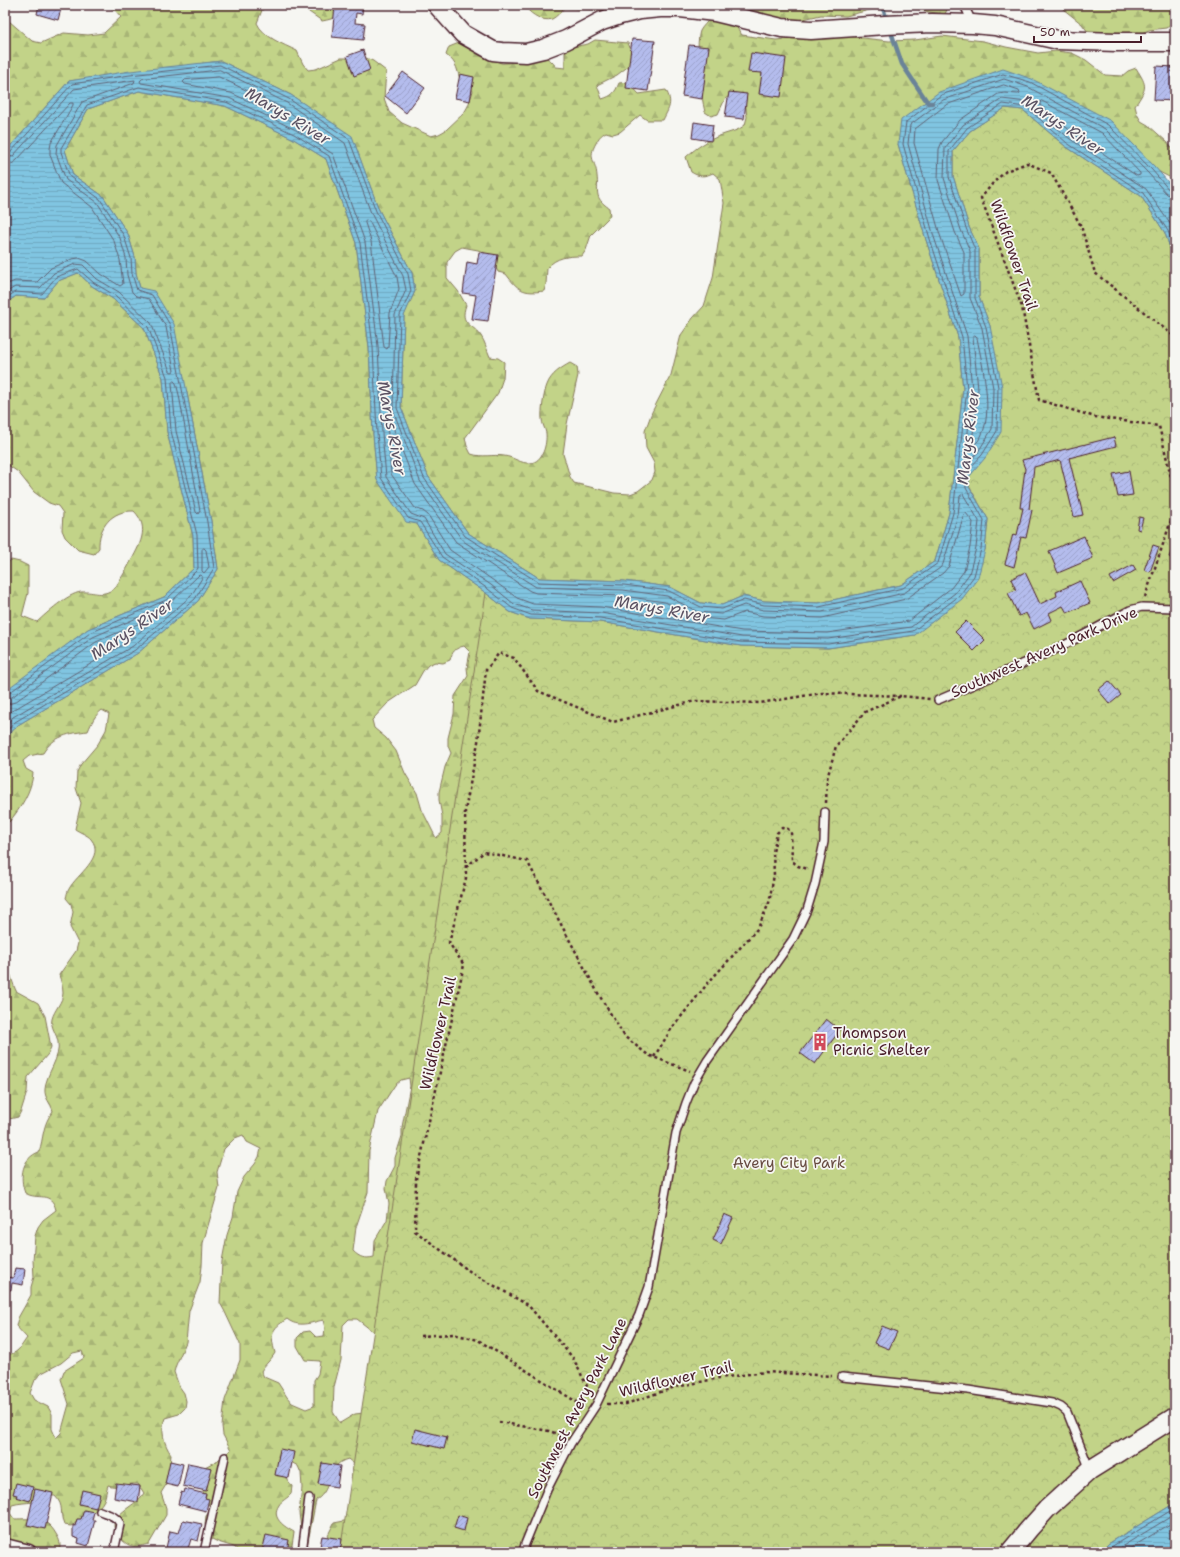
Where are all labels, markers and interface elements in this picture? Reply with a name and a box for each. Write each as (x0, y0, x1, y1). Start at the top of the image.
scale bar (1034, 18, 1141, 44)
text: 50 m (1040, 24, 1070, 40)
water label: Marys River (242, 82, 335, 150)
water label: Marys River (1017, 90, 1109, 161)
street label: Wildflower Trail (986, 197, 1043, 314)
water label: Marys River (373, 379, 412, 477)
water label: Marys River (952, 388, 984, 486)
water label: Marys River (613, 590, 711, 628)
water label: Marys River (86, 593, 178, 664)
street label: Southwest Avery Park Drive (948, 602, 1140, 702)
street label: Wildflower Trail (415, 974, 461, 1092)
place label: Thompson Picnic Shelter (833, 1023, 930, 1060)
building icon: Thompson Picnic Shelter (810, 1032, 830, 1052)
park label: Avery City Park (733, 1153, 845, 1173)
street label: Southwest Avery Park Lane (523, 1314, 631, 1502)
street label: Wildflower Trail (617, 1356, 735, 1402)

